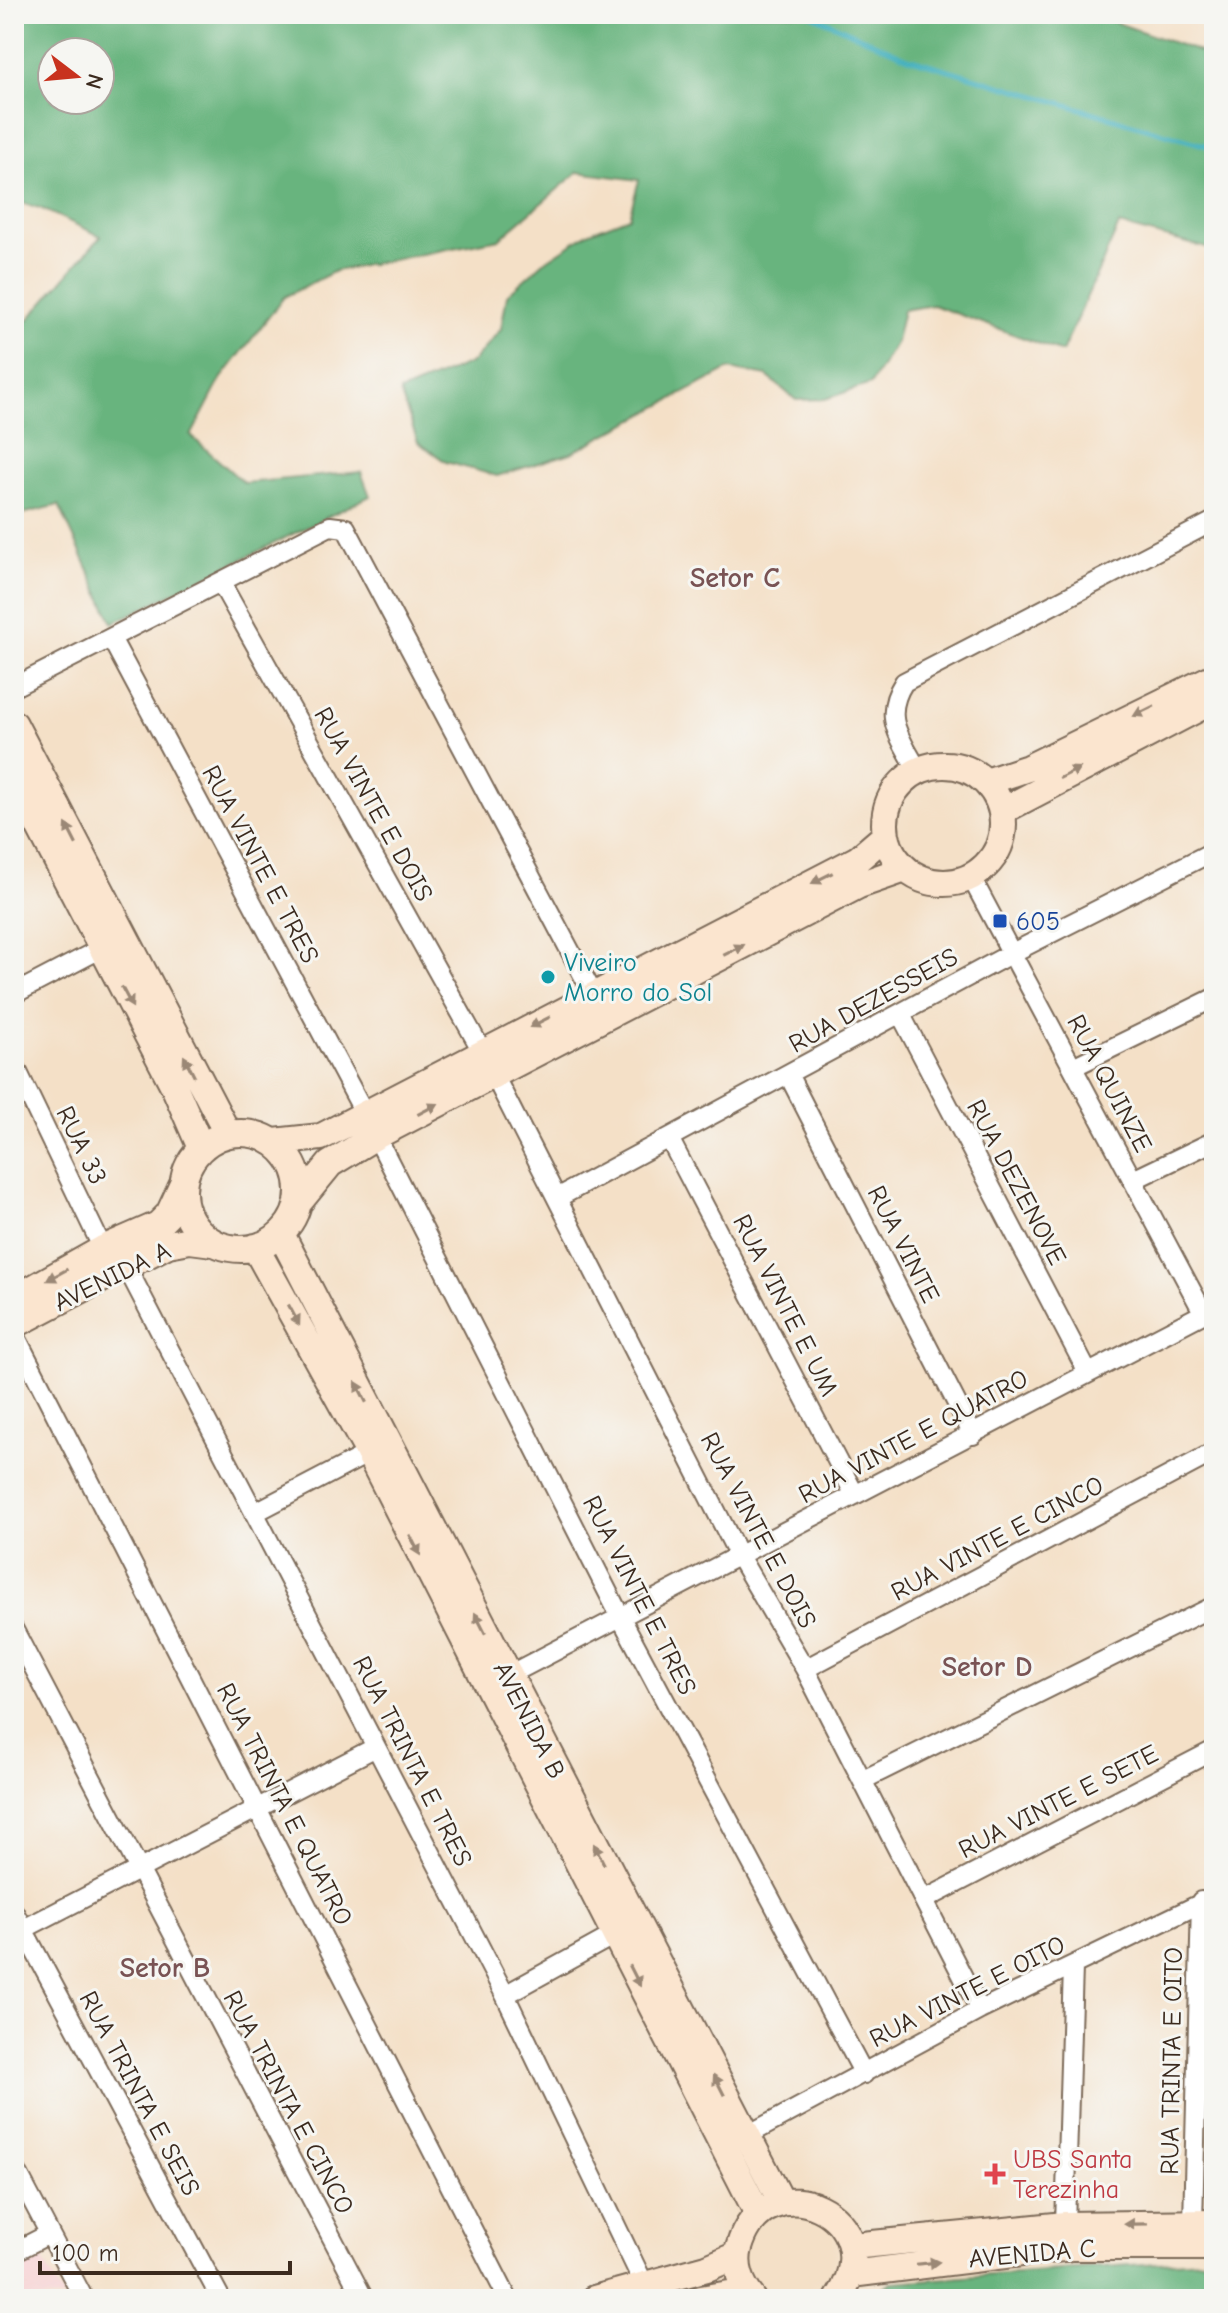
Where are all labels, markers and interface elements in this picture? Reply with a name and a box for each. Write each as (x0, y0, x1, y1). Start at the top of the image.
north arrow (36, 36, 116, 116)
text: N (80, 71, 109, 92)
district label: Setor C (690, 562, 780, 594)
street label: RUA VINTE E DOIS (307, 702, 439, 907)
one-way arrow (1132, 704, 1155, 718)
street label: RUA VINTE E TRES (195, 761, 325, 968)
one-way arrow (1059, 767, 1082, 780)
one-way arrow (64, 823, 77, 846)
one-way arrow (810, 871, 833, 884)
place label: 605 (1016, 907, 1060, 937)
marker: 605 (991, 912, 1009, 930)
street label: RUA DEZESSEIS (784, 942, 963, 1060)
one-way arrow (722, 944, 745, 957)
place label: Viveiro Morro do Sol (564, 948, 712, 1008)
marker: Viveiro Morro do Sol (539, 968, 557, 986)
one-way arrow (121, 985, 134, 1008)
street label: RUA QUINZE (1060, 1010, 1158, 1157)
one-way arrow (529, 1015, 552, 1028)
one-way arrow (183, 1054, 196, 1077)
street label: RUA DEZENOVE (960, 1095, 1072, 1270)
street label: RUA 33 (49, 1101, 113, 1189)
one-way arrow (417, 1103, 440, 1116)
street label: RUA VINTE (861, 1181, 945, 1308)
street label: RUA VINTE E UM (726, 1209, 844, 1401)
street label: AVENIDA A (49, 1236, 176, 1318)
one-way arrow (45, 1269, 68, 1282)
one-way arrow (287, 1304, 301, 1326)
street label: RUA VINTE E QUATRO (794, 1364, 1033, 1510)
one-way arrow (355, 1380, 368, 1403)
street label: RUA VINTE E DOIS (694, 1428, 822, 1633)
street label: RUA VINTE E CINCO (886, 1470, 1109, 1608)
street label: RUA VINTE E TRES (576, 1491, 702, 1700)
one-way arrow (409, 1533, 422, 1556)
one-way arrow (473, 1612, 487, 1635)
street label: RUA TRINTA E TRES (346, 1651, 478, 1872)
district label: Setor D (942, 1651, 1032, 1683)
street label: AVENIDA B (487, 1657, 571, 1784)
street label: RUA TRINTA E QUATRO (210, 1678, 358, 1930)
street label: RUA VINTE E SETE (954, 1739, 1163, 1865)
one-way arrow (593, 1843, 606, 1866)
street label: RUA VINTE E OITO (865, 1930, 1070, 2054)
street label: RUA TRINTA E OITO (1155, 1947, 1189, 2175)
district label: Setor B (120, 1952, 210, 1984)
one-way arrow (629, 1965, 642, 1988)
street label: RUA TRINTA E SEIS (73, 1986, 206, 2201)
street label: RUA TRINTA E CINCO (217, 1986, 360, 2219)
one-way arrow (712, 2073, 726, 2096)
place label: UBS Santa Terezinha (1013, 2145, 1132, 2205)
marker: UBS Santa Terezinha (984, 2163, 1006, 2185)
one-way arrow (1123, 2217, 1148, 2230)
scale bar (40, 2225, 290, 2275)
street label: AVENIDA C (968, 2234, 1097, 2274)
text: 100 m (52, 2239, 119, 2267)
one-way arrow (916, 2256, 941, 2269)

